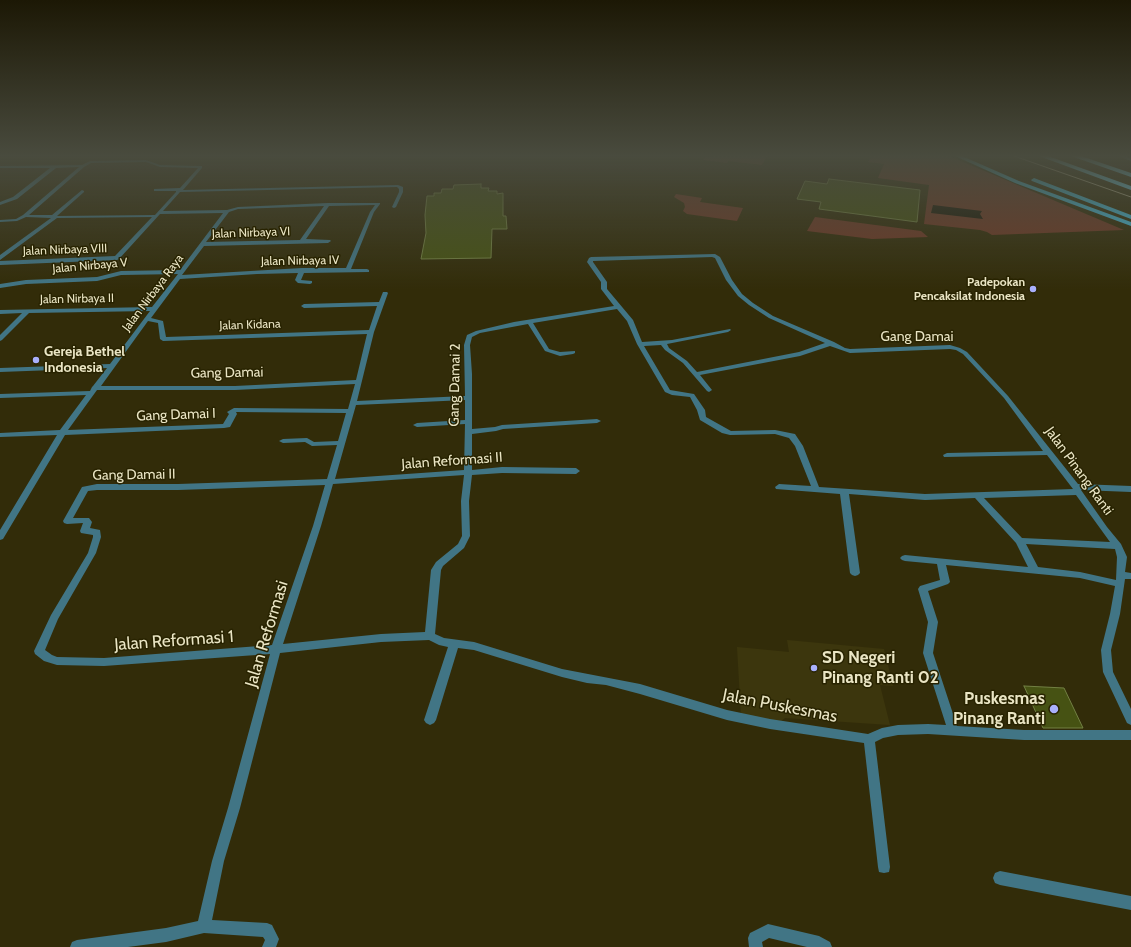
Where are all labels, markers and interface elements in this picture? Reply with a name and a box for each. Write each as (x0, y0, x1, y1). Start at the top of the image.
street label: Jalan Nirbaya VI (212, 224, 290, 242)
street label: Jalan Nirbaya VIII (23, 241, 107, 259)
street label: Jalan Nirbaya Raya (119, 252, 187, 334)
street label: Jalan Nirbaya IV (261, 253, 339, 269)
street label: Jalan Nirbaya V (52, 256, 128, 276)
place label: Padepokan Pencaksilat Indonesia (914, 275, 1025, 303)
marker: Padepokan Pencaksilat Indonesia (1028, 284, 1038, 294)
street label: Jalan Nirbaya II (40, 291, 114, 307)
street label: Jalan Kidana (219, 317, 281, 333)
street label: Gang Damai (881, 329, 953, 345)
street label: Gang Damai 2 (446, 343, 464, 427)
place label: Gereja Bethel Indonesia (44, 344, 125, 376)
marker: Gereja Bethel Indonesia (31, 355, 41, 365)
street label: Gang Damai (190, 364, 264, 382)
street label: Gang Damai I (136, 405, 216, 425)
street label: Jalan Pinang Ranti (1041, 424, 1117, 518)
street label: Jalan Reformasi II (401, 449, 503, 473)
street label: Gang Damai II (92, 466, 176, 484)
street label: Jalan Reformasi (241, 578, 293, 690)
street label: Jalan Reformasi 1 (114, 627, 234, 655)
place label: SD Negeri Pinang Ranti 02 (822, 648, 939, 688)
marker: SD Negeri Pinang Ranti 02 (809, 663, 819, 673)
street label: Jalan Puskesmas (721, 685, 839, 727)
place label: Puskesmas Pinang Ranti (953, 689, 1045, 729)
marker: Puskesmas Pinang Ranti (1048, 703, 1060, 715)

